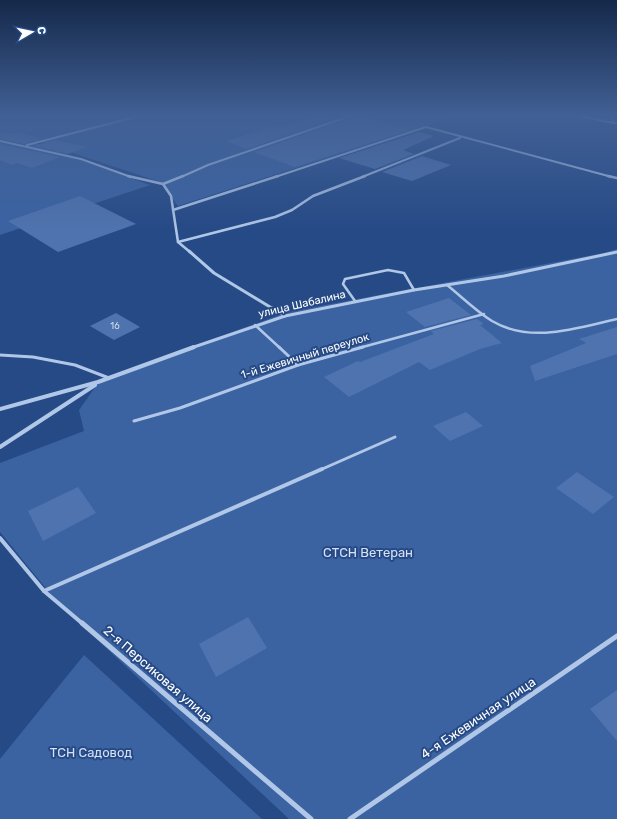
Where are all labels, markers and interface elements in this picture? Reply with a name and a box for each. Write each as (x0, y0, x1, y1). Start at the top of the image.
north arrow (12, 12, 52, 52)
text: С (34, 26, 48, 36)
street label: улица Шабалина (257, 288, 347, 320)
house number: 16 (110, 321, 120, 331)
street label: 1-й Ежевичный переулок (239, 330, 371, 382)
park label: СТСН Ветеран (323, 545, 413, 560)
street label: 2-я Персиковая улица (100, 623, 216, 725)
street label: 4-я Ежевичная улица (418, 674, 538, 762)
park label: ТСН Садовод (50, 745, 132, 760)

